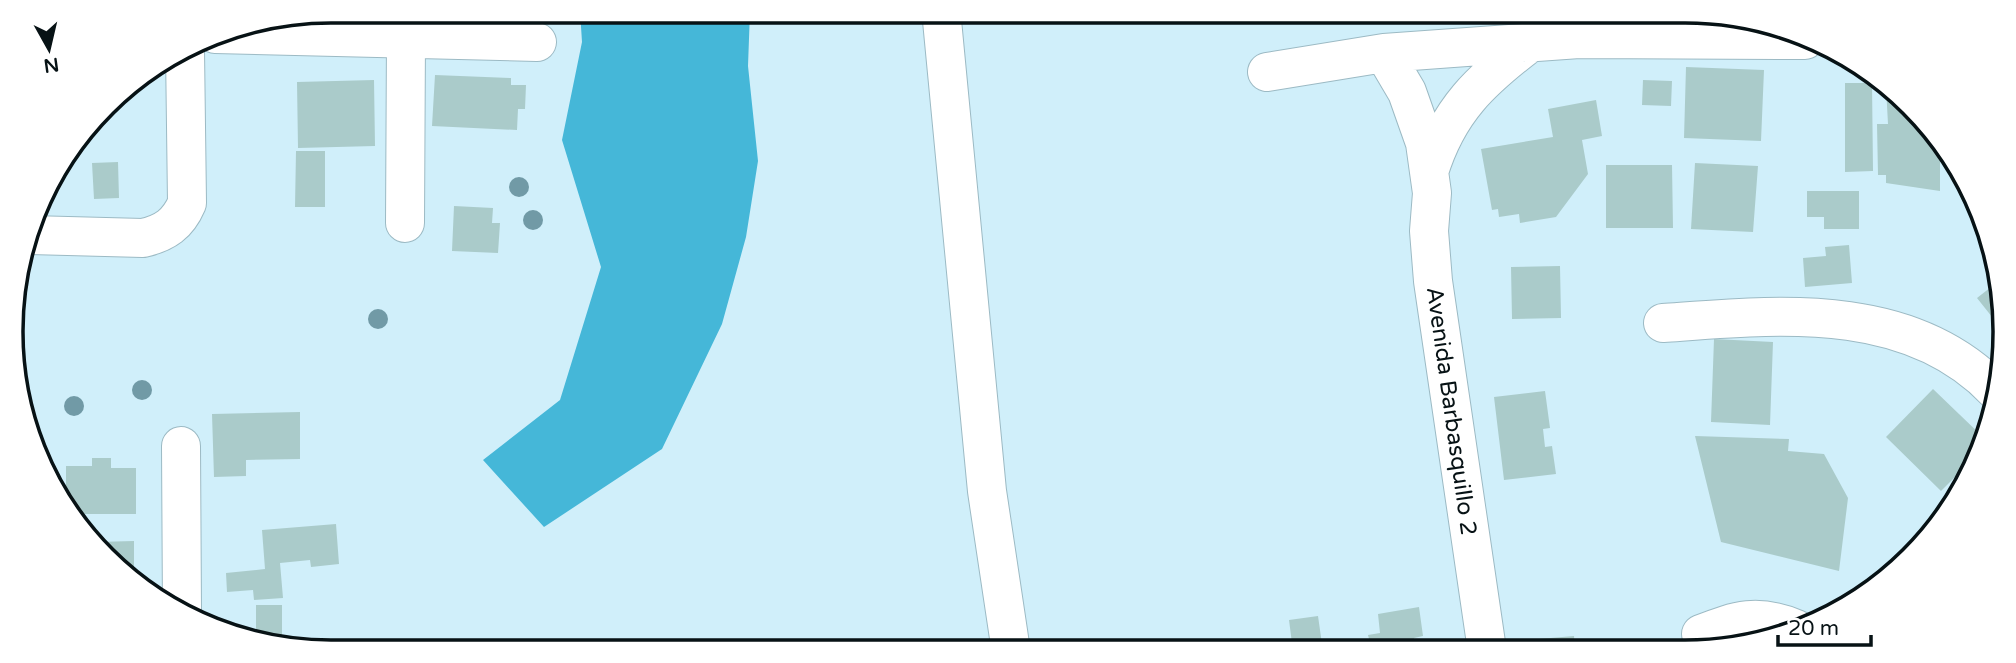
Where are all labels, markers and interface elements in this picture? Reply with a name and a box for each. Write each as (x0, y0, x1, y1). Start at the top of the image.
north arrow (14, 14, 84, 84)
text: N (42, 53, 60, 77)
street label: Avenida Barbasquillo 2 (1420, 285, 1482, 537)
scale bar (1778, 604, 1871, 648)
text: 20 m (1788, 616, 1839, 641)

